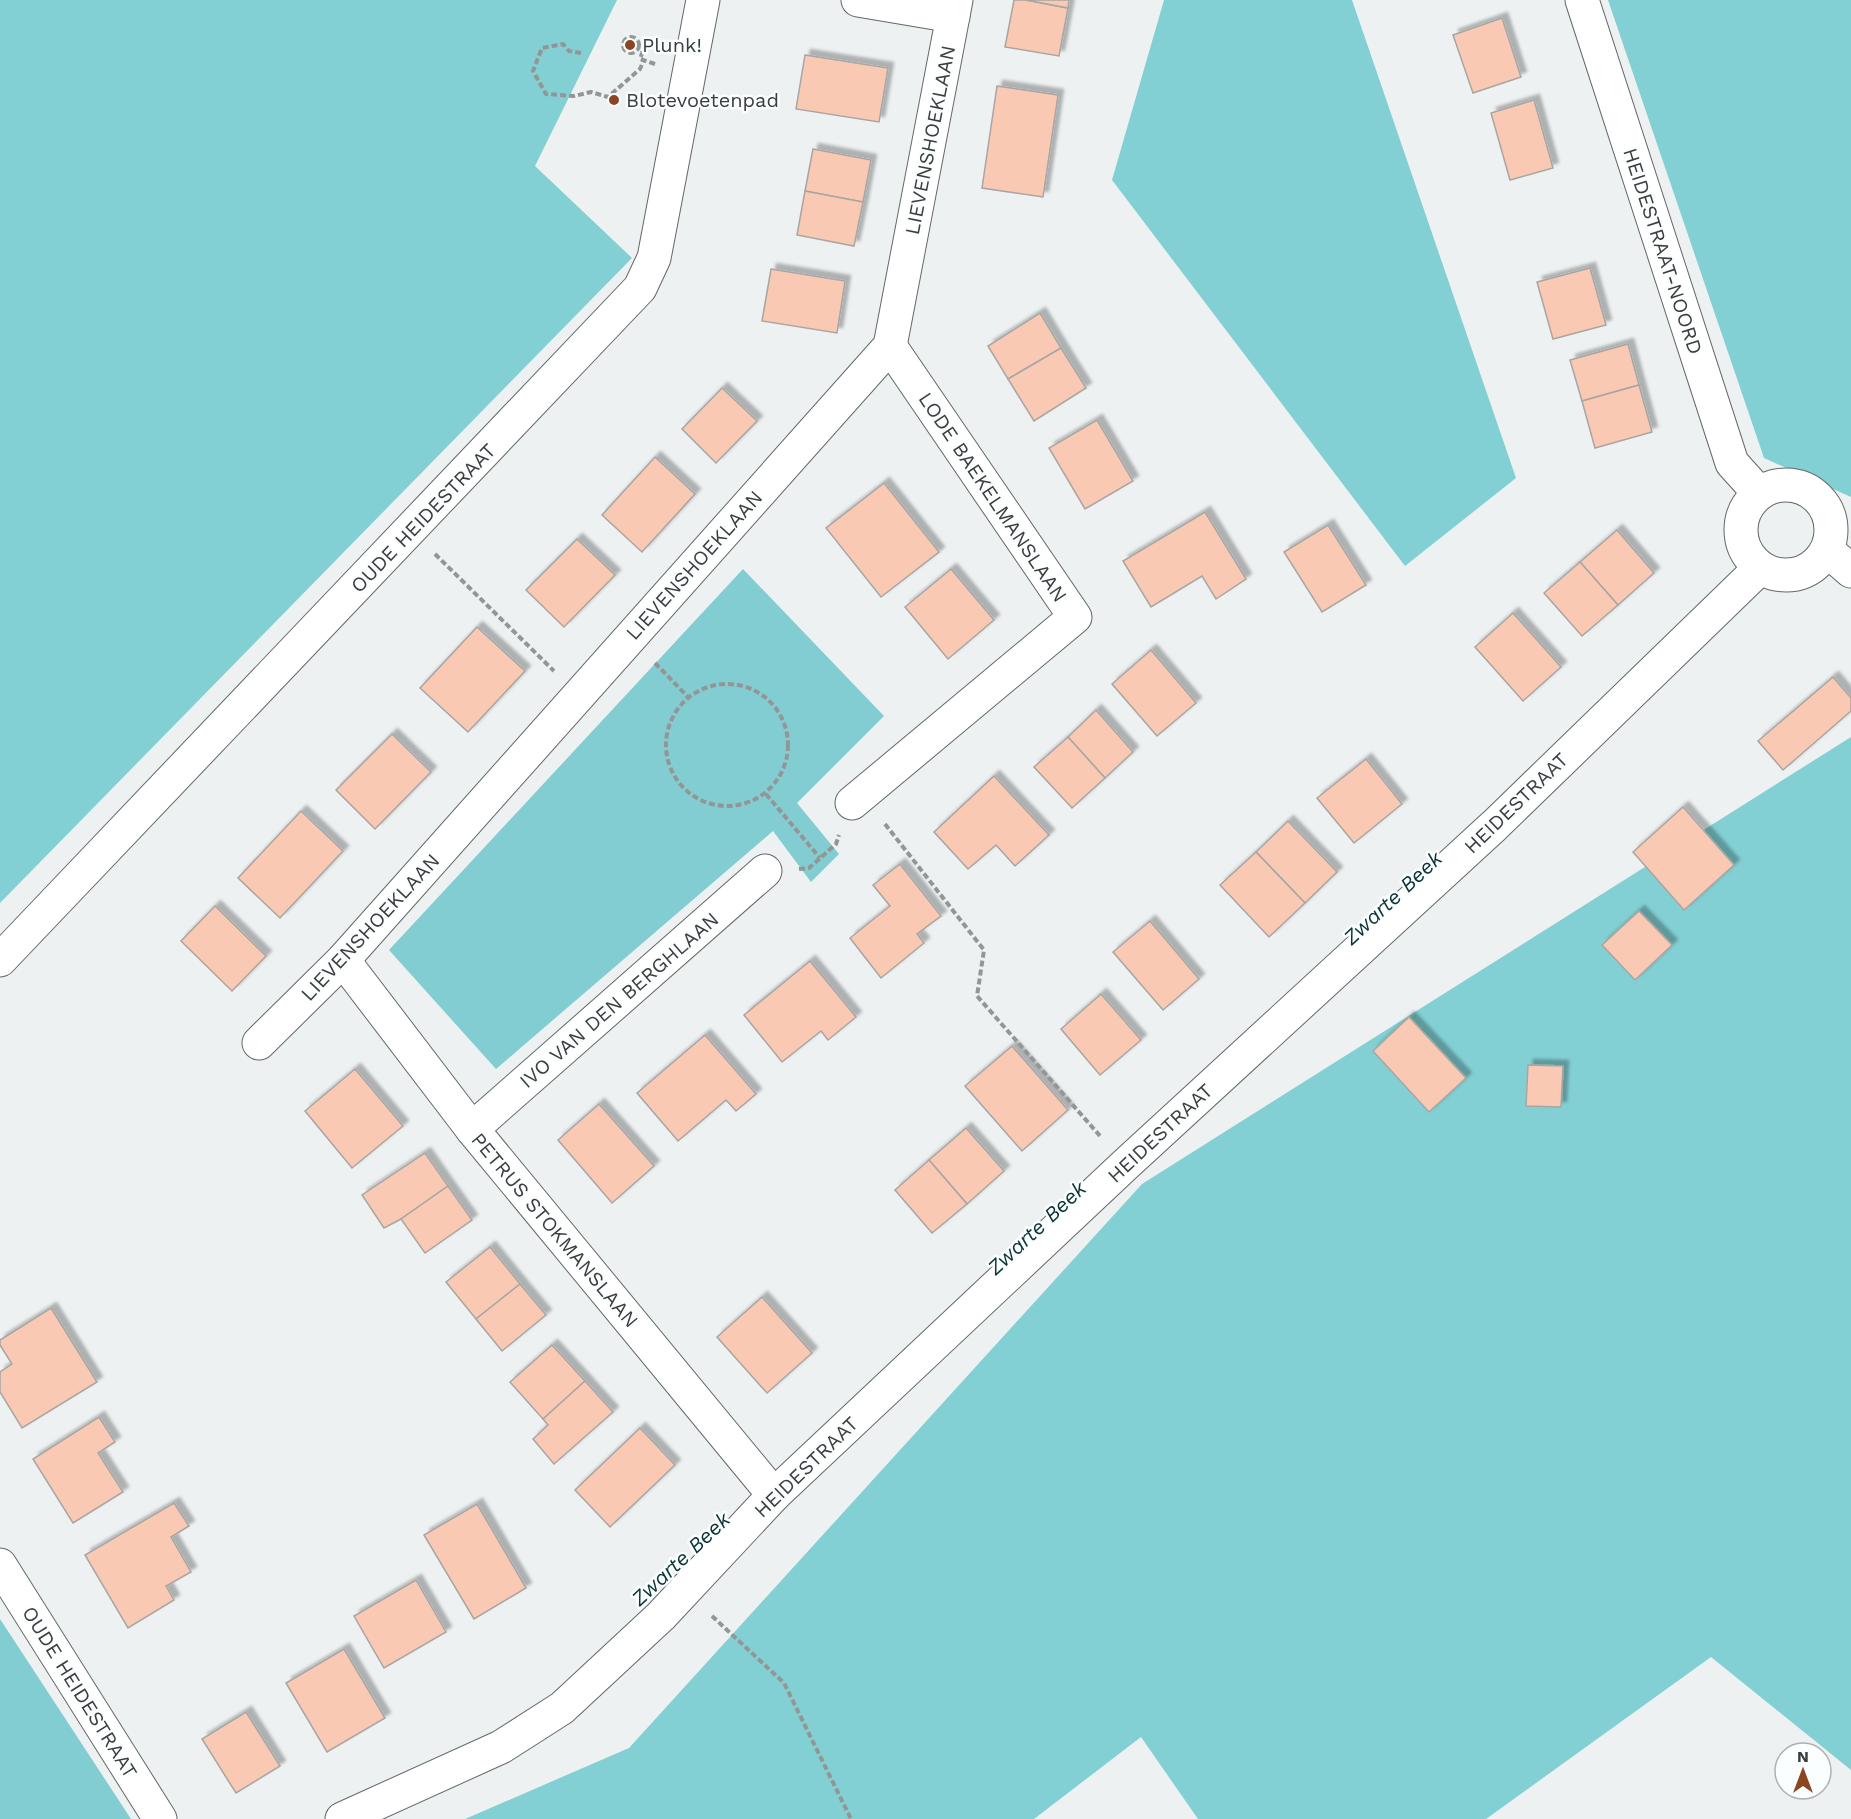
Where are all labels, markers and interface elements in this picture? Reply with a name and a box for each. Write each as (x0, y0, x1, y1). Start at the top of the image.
place label: Plunk! (642, 33, 702, 57)
marker: Plunk! (623, 38, 637, 52)
street label: LIEVENSHOEKLAAN (900, 43, 960, 237)
place label: Blotevoetenpad (626, 88, 779, 112)
marker: Blotevoetenpad (607, 93, 621, 107)
street label: HEIDESTRAAT-NOORD (1618, 145, 1708, 357)
street label: LODE BAEKELMANSLAAN (914, 388, 1072, 606)
street label: OUDE HEIDESTRAAT (346, 438, 500, 598)
street label: LIEVENSHOEKLAAN (621, 485, 767, 645)
street label: HEIDESTRAAT (1459, 748, 1573, 858)
water label: Zwarte Beek (1337, 845, 1448, 950)
street label: LIEVENSHOEKLAAN (296, 848, 444, 1006)
street label: IVO VAN DEN BERGHLAAN (515, 907, 723, 1093)
street label: HEIDESTRAAT (1103, 1078, 1217, 1188)
street label: PETRUS STOKMANSLAAN (466, 1128, 644, 1332)
water label: Zwarte Beek (981, 1175, 1092, 1280)
street label: HEIDESTRAAT (749, 1412, 863, 1522)
water label: Zwarte Beek (625, 1506, 736, 1611)
street label: OUDE HEIDESTRAAT (17, 1602, 143, 1782)
north arrow (1773, 1741, 1833, 1801)
text: N (1797, 1747, 1809, 1766)

